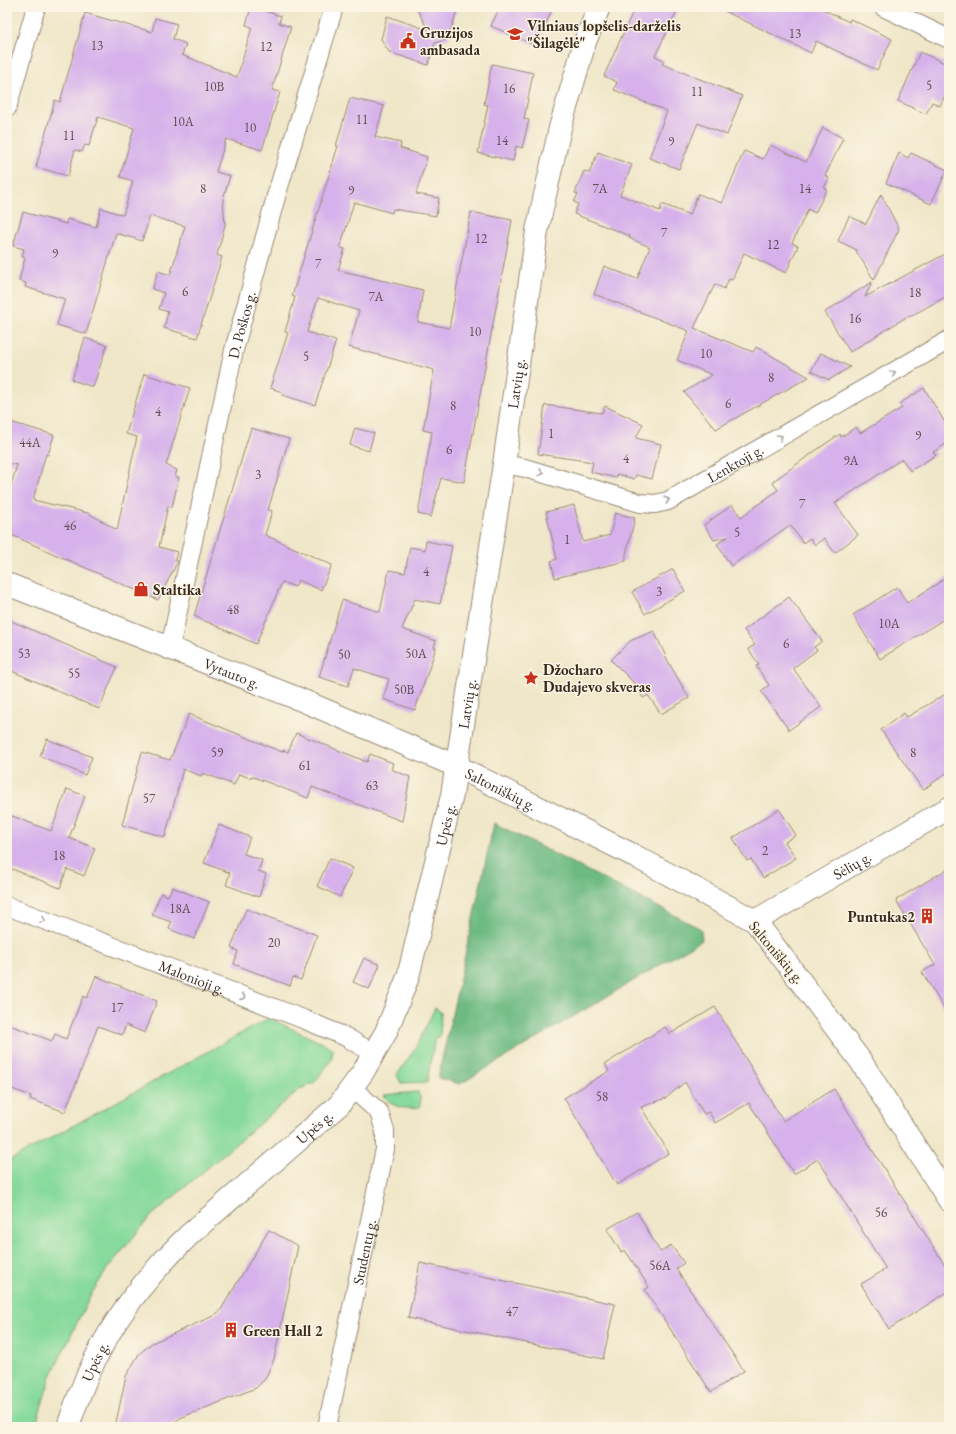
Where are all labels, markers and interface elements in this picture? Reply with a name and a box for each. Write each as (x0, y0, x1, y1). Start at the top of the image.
place label: Vilniaus lopšelis-darželis "Šilagėlė" (527, 16, 681, 52)
place label: Gruzijos ambasada (420, 23, 480, 59)
school or university icon: Vilniaus lopšelis-darželis "Šilagėlė" (506, 25, 524, 43)
house number: 13 (789, 25, 801, 42)
public building icon: Gruzijos ambasada (399, 32, 417, 50)
house number: 13 (91, 37, 103, 54)
house number: 12 (260, 38, 273, 55)
house number: 5 (926, 77, 932, 94)
house number: 10B (204, 78, 224, 95)
house number: 16 (503, 80, 515, 97)
house number: 11 (691, 83, 703, 100)
house number: 11 (356, 111, 368, 128)
house number: 10A (172, 113, 195, 130)
house number: 10 (244, 119, 256, 136)
house number: 11 (63, 127, 75, 144)
house number: 14 (496, 132, 509, 149)
house number: 9 (668, 133, 675, 150)
house number: 8 (200, 180, 206, 197)
house number: 7A (592, 180, 609, 197)
house number: 14 (799, 180, 812, 197)
house number: 9 (348, 182, 355, 199)
house number: 7 (661, 224, 668, 241)
house number: 12 (475, 230, 488, 247)
house number: 12 (767, 236, 780, 253)
house number: 9 (52, 245, 59, 262)
house number: 7 (315, 255, 322, 272)
house number: 6 (182, 283, 188, 300)
house number: 18 (909, 284, 921, 301)
house number: 7A (368, 288, 385, 305)
street label: D. Poškos g. (223, 289, 259, 360)
house number: 16 (849, 310, 861, 327)
house number: 10 (469, 323, 481, 340)
house number: 10 (700, 345, 712, 362)
house number: 5 (303, 348, 309, 365)
street label: Latvių g. (502, 357, 528, 410)
house number: 8 (768, 369, 774, 386)
one-way arrow (889, 370, 896, 377)
house number: 6 (725, 395, 731, 412)
house number: 8 (450, 397, 456, 414)
house number: 4 (155, 403, 162, 420)
house number: 1 (548, 425, 554, 442)
house number: 9 (915, 427, 922, 444)
house number: 44A (19, 434, 42, 451)
one-way arrow (776, 435, 783, 442)
street label: Lenktoji g. (703, 439, 766, 486)
house number: 6 (446, 441, 452, 458)
house number: 4 (623, 450, 630, 467)
house number: 9A (843, 452, 860, 469)
house number: 3 (255, 466, 261, 483)
one-way arrow (538, 468, 545, 477)
house number: 7 (799, 495, 806, 512)
one-way arrow (663, 497, 670, 505)
house number: 46 (64, 517, 76, 534)
house number: 5 (734, 524, 740, 541)
house number: 1 (564, 531, 570, 548)
house number: 4 (423, 563, 430, 580)
shop icon: Staltika (132, 580, 150, 598)
place label: Staltika (153, 580, 202, 599)
house number: 3 (656, 583, 662, 600)
house number: 48 (227, 601, 239, 618)
house number: 10A (878, 615, 901, 632)
house number: 6 (783, 635, 789, 652)
house number: 53 (18, 645, 30, 662)
house number: 50A (405, 645, 428, 662)
house number: 50 (338, 646, 350, 663)
street label: Vytauto g. (201, 653, 263, 692)
place label: Džocharo Dudajevo skveras (543, 660, 651, 696)
house number: 55 (68, 665, 80, 682)
place icon: Džocharo Dudajevo skveras (522, 669, 540, 687)
street label: Latvių g. (453, 677, 480, 730)
house number: 50B (394, 681, 414, 698)
house number: 59 (211, 744, 224, 761)
house number: 8 (910, 744, 916, 761)
house number: 61 (299, 757, 311, 774)
street label: Saltoniškių g. (462, 763, 540, 814)
house number: 63 (366, 777, 378, 794)
house number: 57 (143, 790, 156, 807)
street label: Upės g. (431, 802, 459, 848)
house number: 2 (762, 842, 769, 859)
street label: Sėlių g. (829, 846, 874, 883)
house number: 18 (53, 847, 65, 864)
house number: 18A (169, 900, 192, 917)
place label: Puntukas2 (847, 907, 915, 926)
building icon: Puntukas2 (918, 907, 936, 925)
one-way arrow (40, 916, 47, 924)
street label: Saltoniškių g. (745, 917, 809, 987)
house number: 20 (268, 934, 280, 951)
street label: Malonioji g. (156, 955, 228, 998)
one-way arrow (240, 992, 247, 1000)
house number: 17 (111, 999, 124, 1016)
house number: 58 (596, 1088, 608, 1105)
street label: Upės g. (292, 1106, 336, 1148)
house number: 56 (875, 1204, 887, 1221)
street label: Studentų g. (347, 1217, 380, 1286)
house number: 56A (649, 1257, 672, 1274)
house number: 47 (506, 1303, 519, 1320)
building icon: Green Hall 2 (222, 1321, 240, 1339)
place label: Green Hall 2 (243, 1321, 323, 1340)
street label: Upės g. (77, 1338, 112, 1384)

